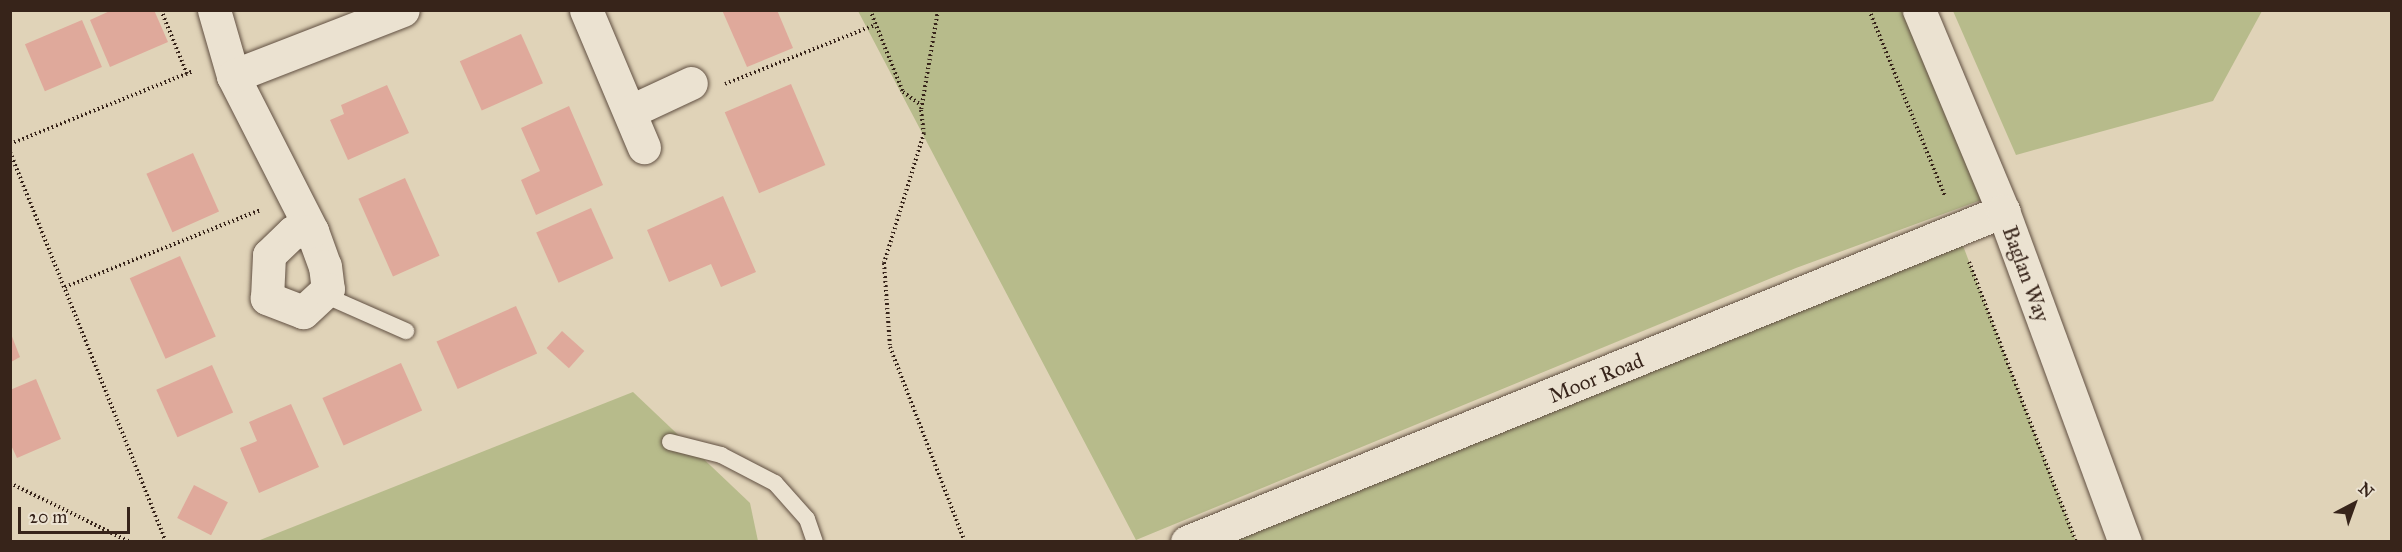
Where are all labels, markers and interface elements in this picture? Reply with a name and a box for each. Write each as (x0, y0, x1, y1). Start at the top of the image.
street label: Baglan Way (1997, 223, 2055, 325)
street label: Moor Road (1545, 348, 1647, 408)
north arrow (2324, 474, 2384, 534)
text: N (2355, 478, 2377, 502)
scale bar (21, 495, 134, 533)
text: 20 m (29, 506, 67, 528)

